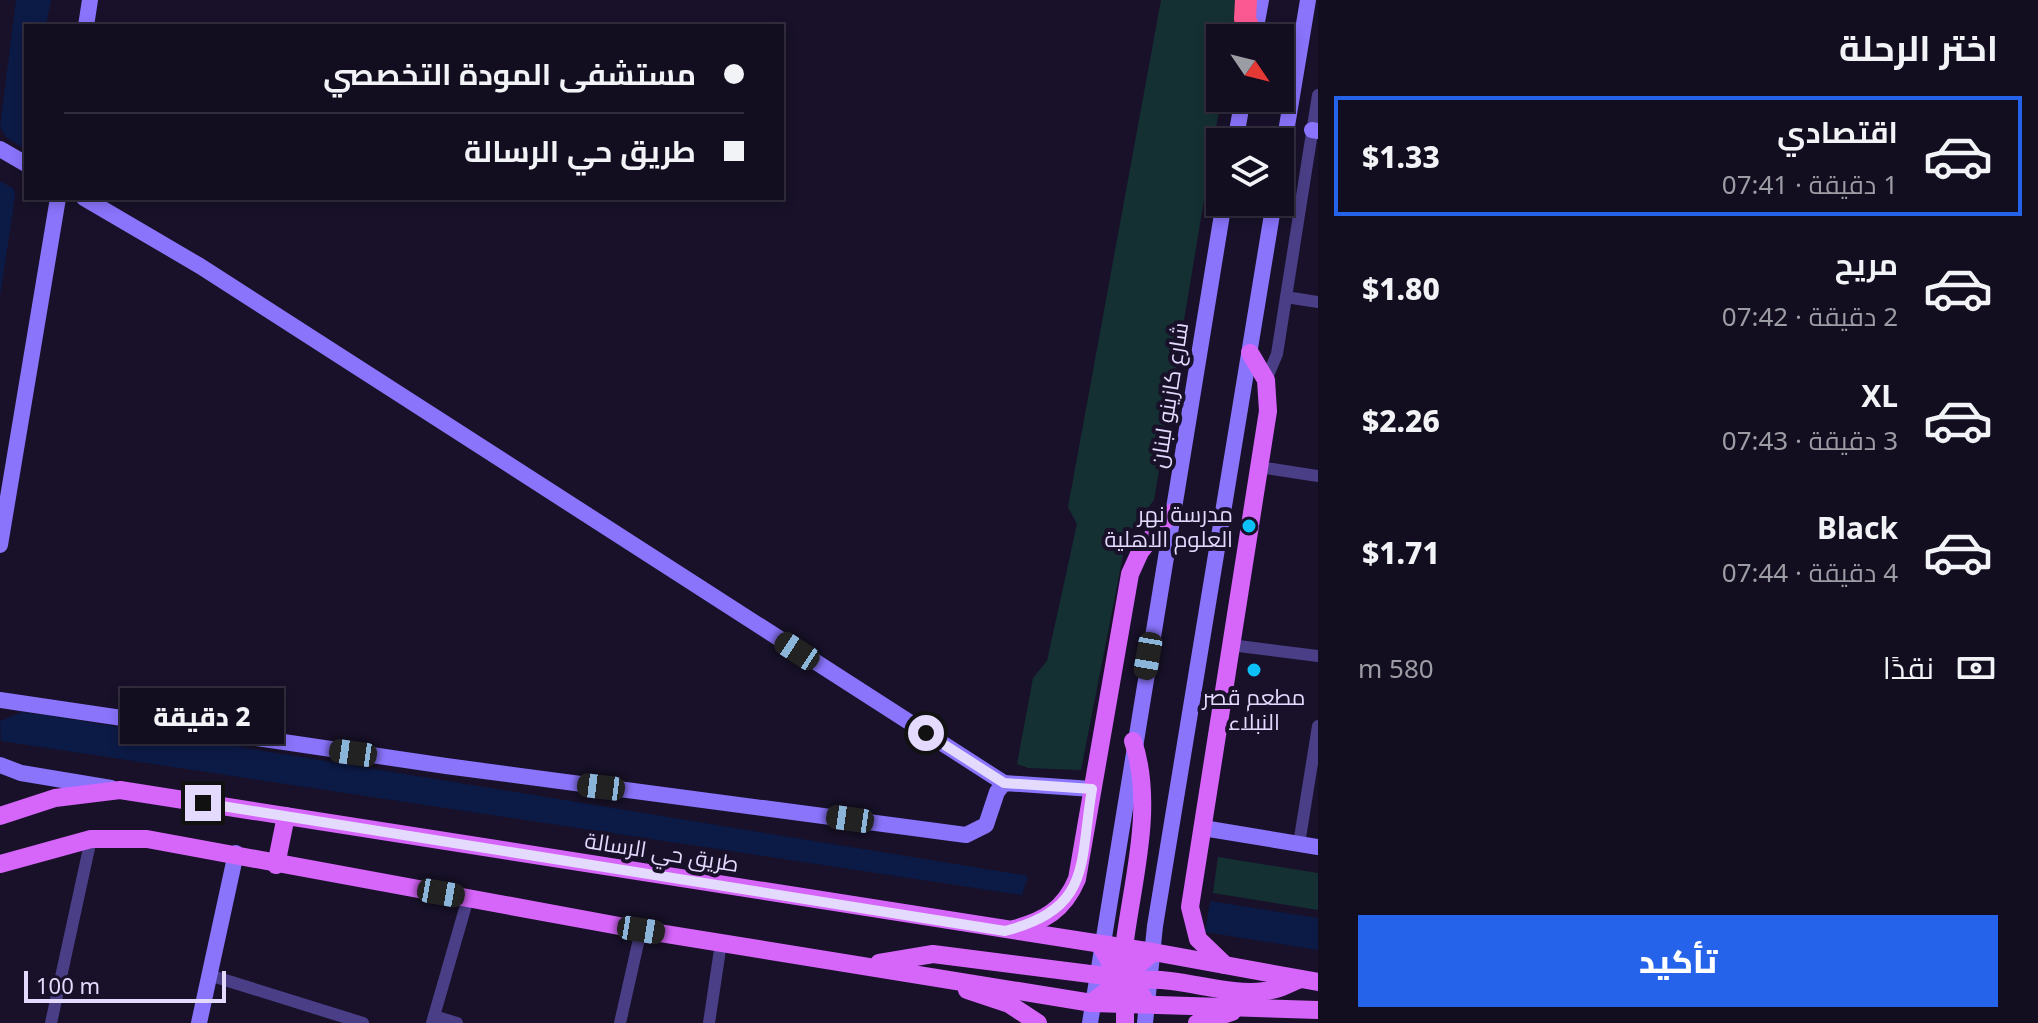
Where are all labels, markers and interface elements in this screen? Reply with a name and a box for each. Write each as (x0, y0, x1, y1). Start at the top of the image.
text: اختر الرحلة (1839, 23, 1998, 72)
north arrow (1206, 24, 1294, 112)
map controls (1206, 24, 1294, 216)
text: مستشفى المودة التخصصي (323, 53, 696, 94)
text: اقتصادي (1777, 111, 1898, 152)
icon: car (1922, 120, 1994, 192)
button: layers (1206, 128, 1294, 216)
text: طريق حي الرسالة (464, 130, 696, 171)
text: $1.33 (1362, 136, 1440, 177)
text: 1 دقيقة · 07:41 (1722, 166, 1898, 202)
text: مريح (1835, 243, 1898, 284)
icon: car (1922, 252, 1994, 324)
text: $1.80 (1362, 268, 1440, 309)
text: 2 دقيقة · 07:42 (1722, 298, 1898, 334)
street label: شارع كازينو لبنان (1142, 320, 1195, 470)
text: XL (1861, 375, 1898, 416)
icon: car (1922, 384, 1994, 456)
text: $2.26 (1362, 400, 1440, 441)
text: 3 دقيقة · 07:43 (1722, 422, 1898, 458)
place label: مدرسة نهر العلوم الاهلية (1105, 498, 1233, 555)
text: Black (1817, 507, 1898, 548)
icon: car (1922, 516, 1994, 588)
marker: مدرسة نهر العلوم الاهلية (1240, 517, 1258, 535)
text: $1.71 (1362, 532, 1440, 573)
text: 4 دقيقة · 07:44 (1722, 554, 1898, 590)
car (770, 628, 824, 674)
car (1132, 630, 1164, 682)
icon: cash (1954, 646, 1998, 690)
text: نقدًا (1883, 647, 1934, 688)
text: 580 m (1358, 650, 1434, 686)
marker: مطعم قصر النبلاء (1245, 661, 1263, 679)
place label: مطعم قصر النبلاء (1201, 681, 1305, 736)
callout: 2 دقيقة (121, 687, 285, 743)
text: 2 دقيقة (153, 698, 251, 734)
route start (908, 715, 944, 751)
car (328, 738, 378, 768)
car (576, 772, 626, 802)
route end (185, 785, 221, 821)
car (825, 804, 875, 834)
street label: طريق حي الرسالة (582, 824, 741, 881)
car (415, 877, 467, 909)
car (615, 914, 667, 946)
button: تأكيد (1358, 915, 1998, 1007)
scale bar (24, 967, 226, 1003)
text: 100 m (36, 970, 100, 1000)

